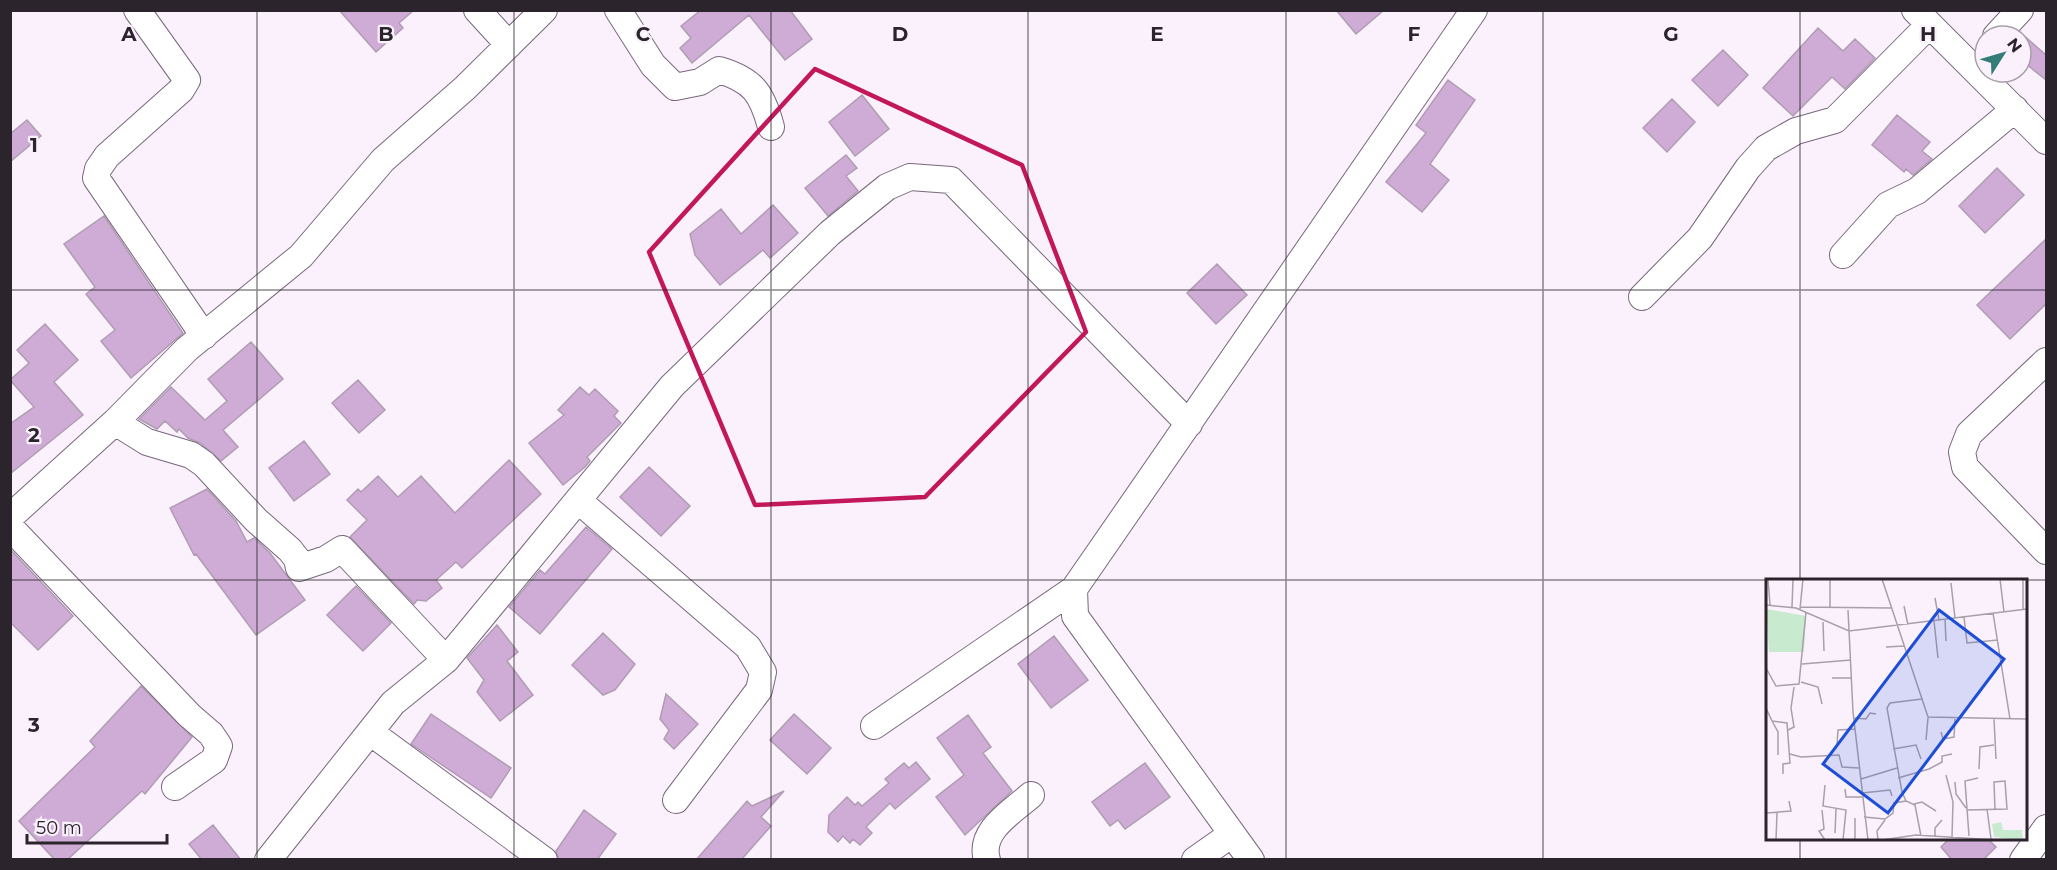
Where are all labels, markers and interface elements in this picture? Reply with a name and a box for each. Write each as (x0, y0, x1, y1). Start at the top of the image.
text: A (120, 22, 137, 46)
text: B (378, 22, 394, 46)
text: C (636, 22, 651, 46)
text: D (892, 22, 908, 46)
text: E (1150, 22, 1164, 46)
text: F (1408, 22, 1421, 46)
text: G (1663, 22, 1679, 46)
text: H (1920, 22, 1936, 46)
north arrow (1973, 24, 2033, 84)
text: N (2003, 34, 2026, 56)
text: 1 (30, 133, 38, 157)
text: 2 (28, 423, 40, 447)
inset map (1766, 579, 2027, 840)
text: 3 (27, 713, 40, 737)
scale bar (27, 807, 166, 845)
text: 50 m (36, 817, 82, 839)

